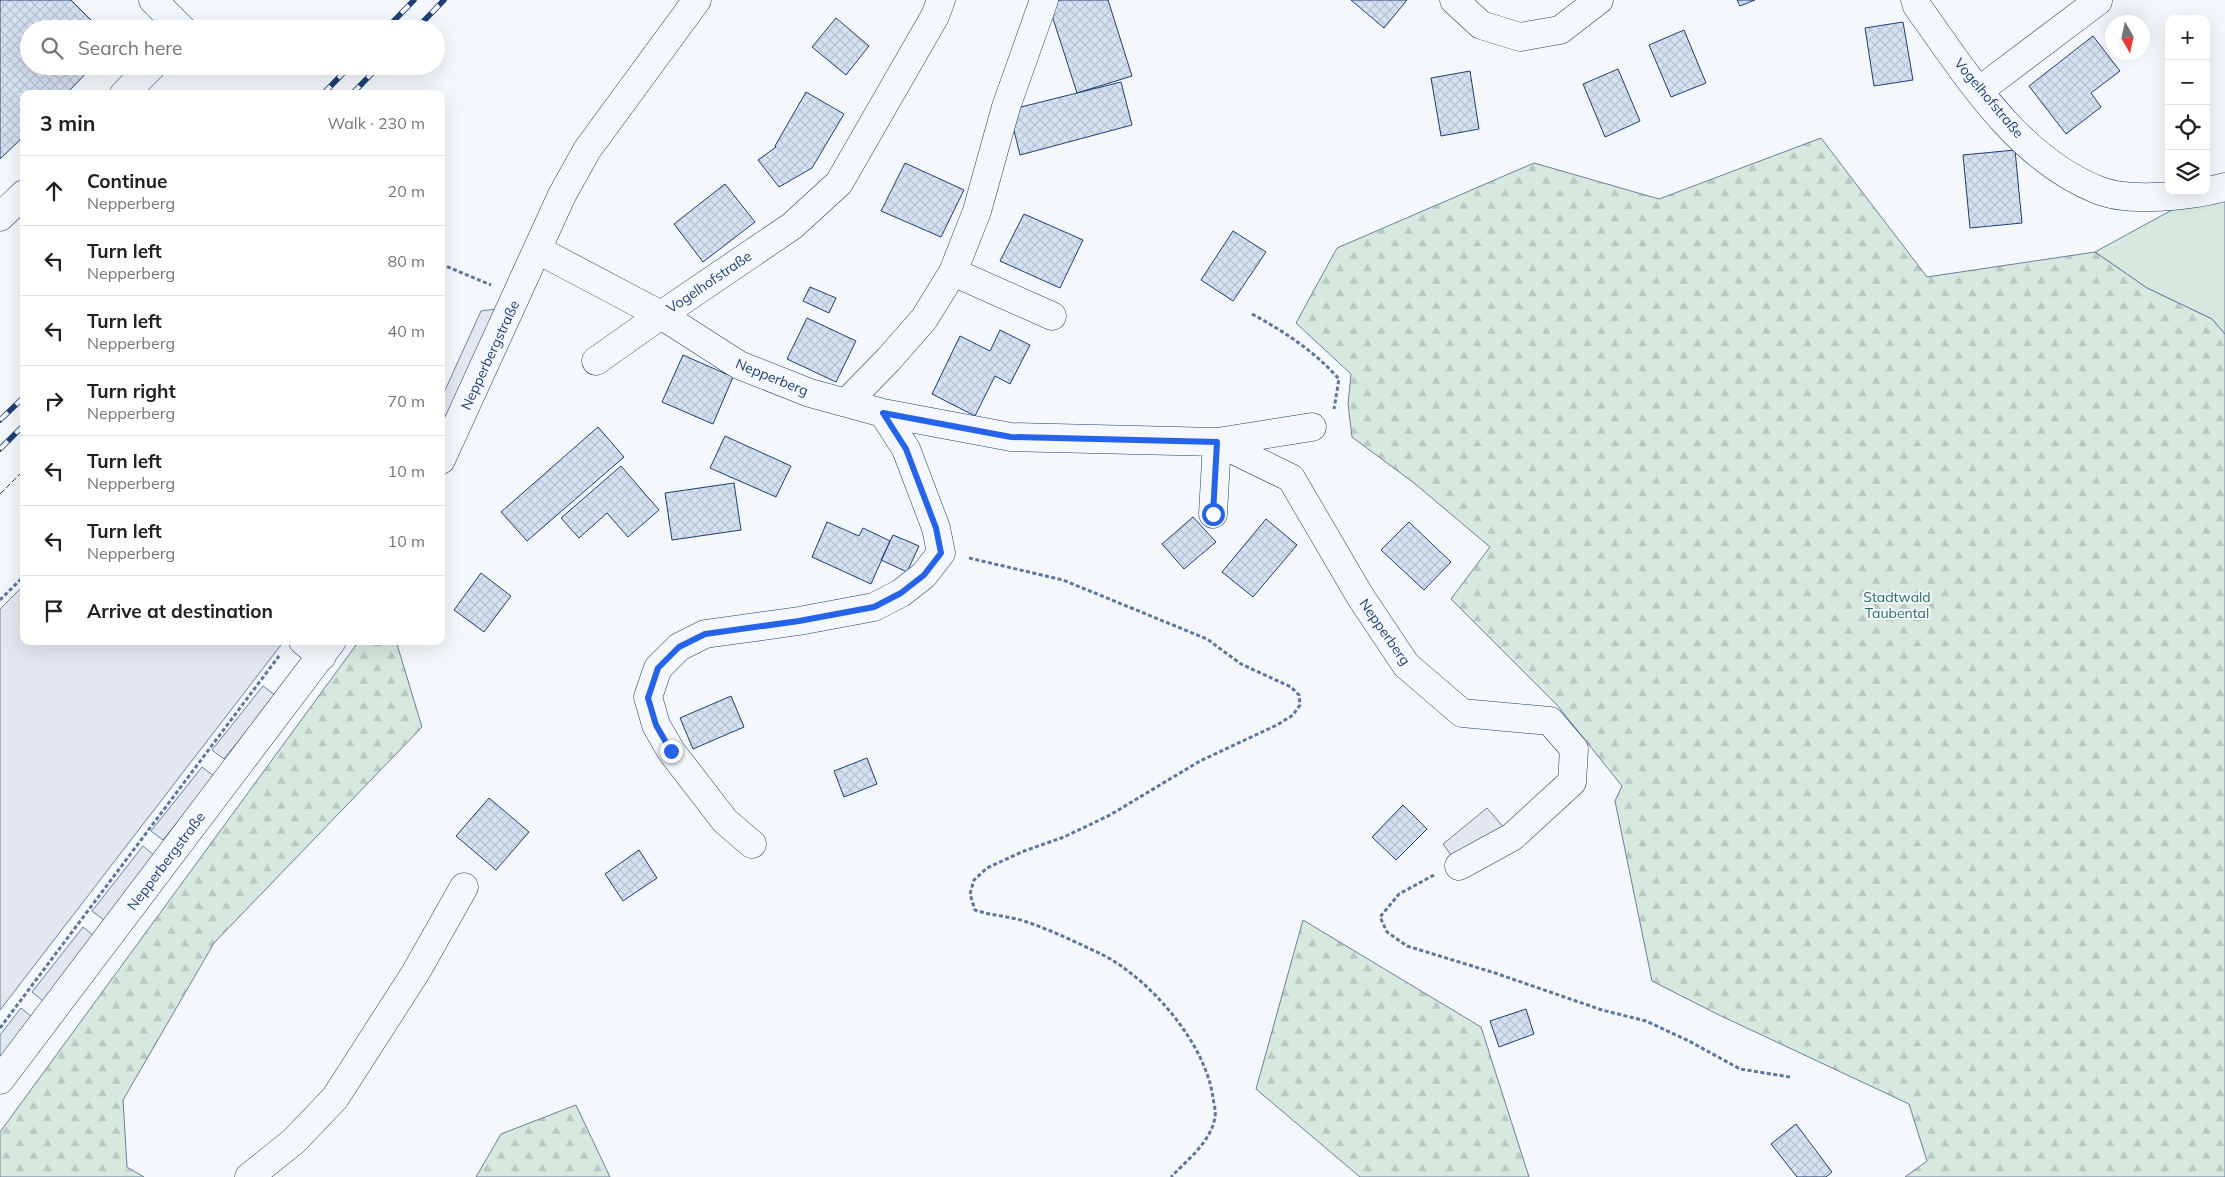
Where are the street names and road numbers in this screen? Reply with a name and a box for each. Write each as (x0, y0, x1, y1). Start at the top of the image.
street label: Vogelhofstraße (1950, 54, 2028, 142)
street label: Vogelhofstraße (663, 247, 755, 317)
street label: Nepperbergstraße (457, 297, 523, 413)
street label: Nepperberg (733, 354, 811, 400)
street label: Nepperberg (1356, 595, 1414, 669)
street label: Nepperbergstraße (123, 808, 209, 914)

